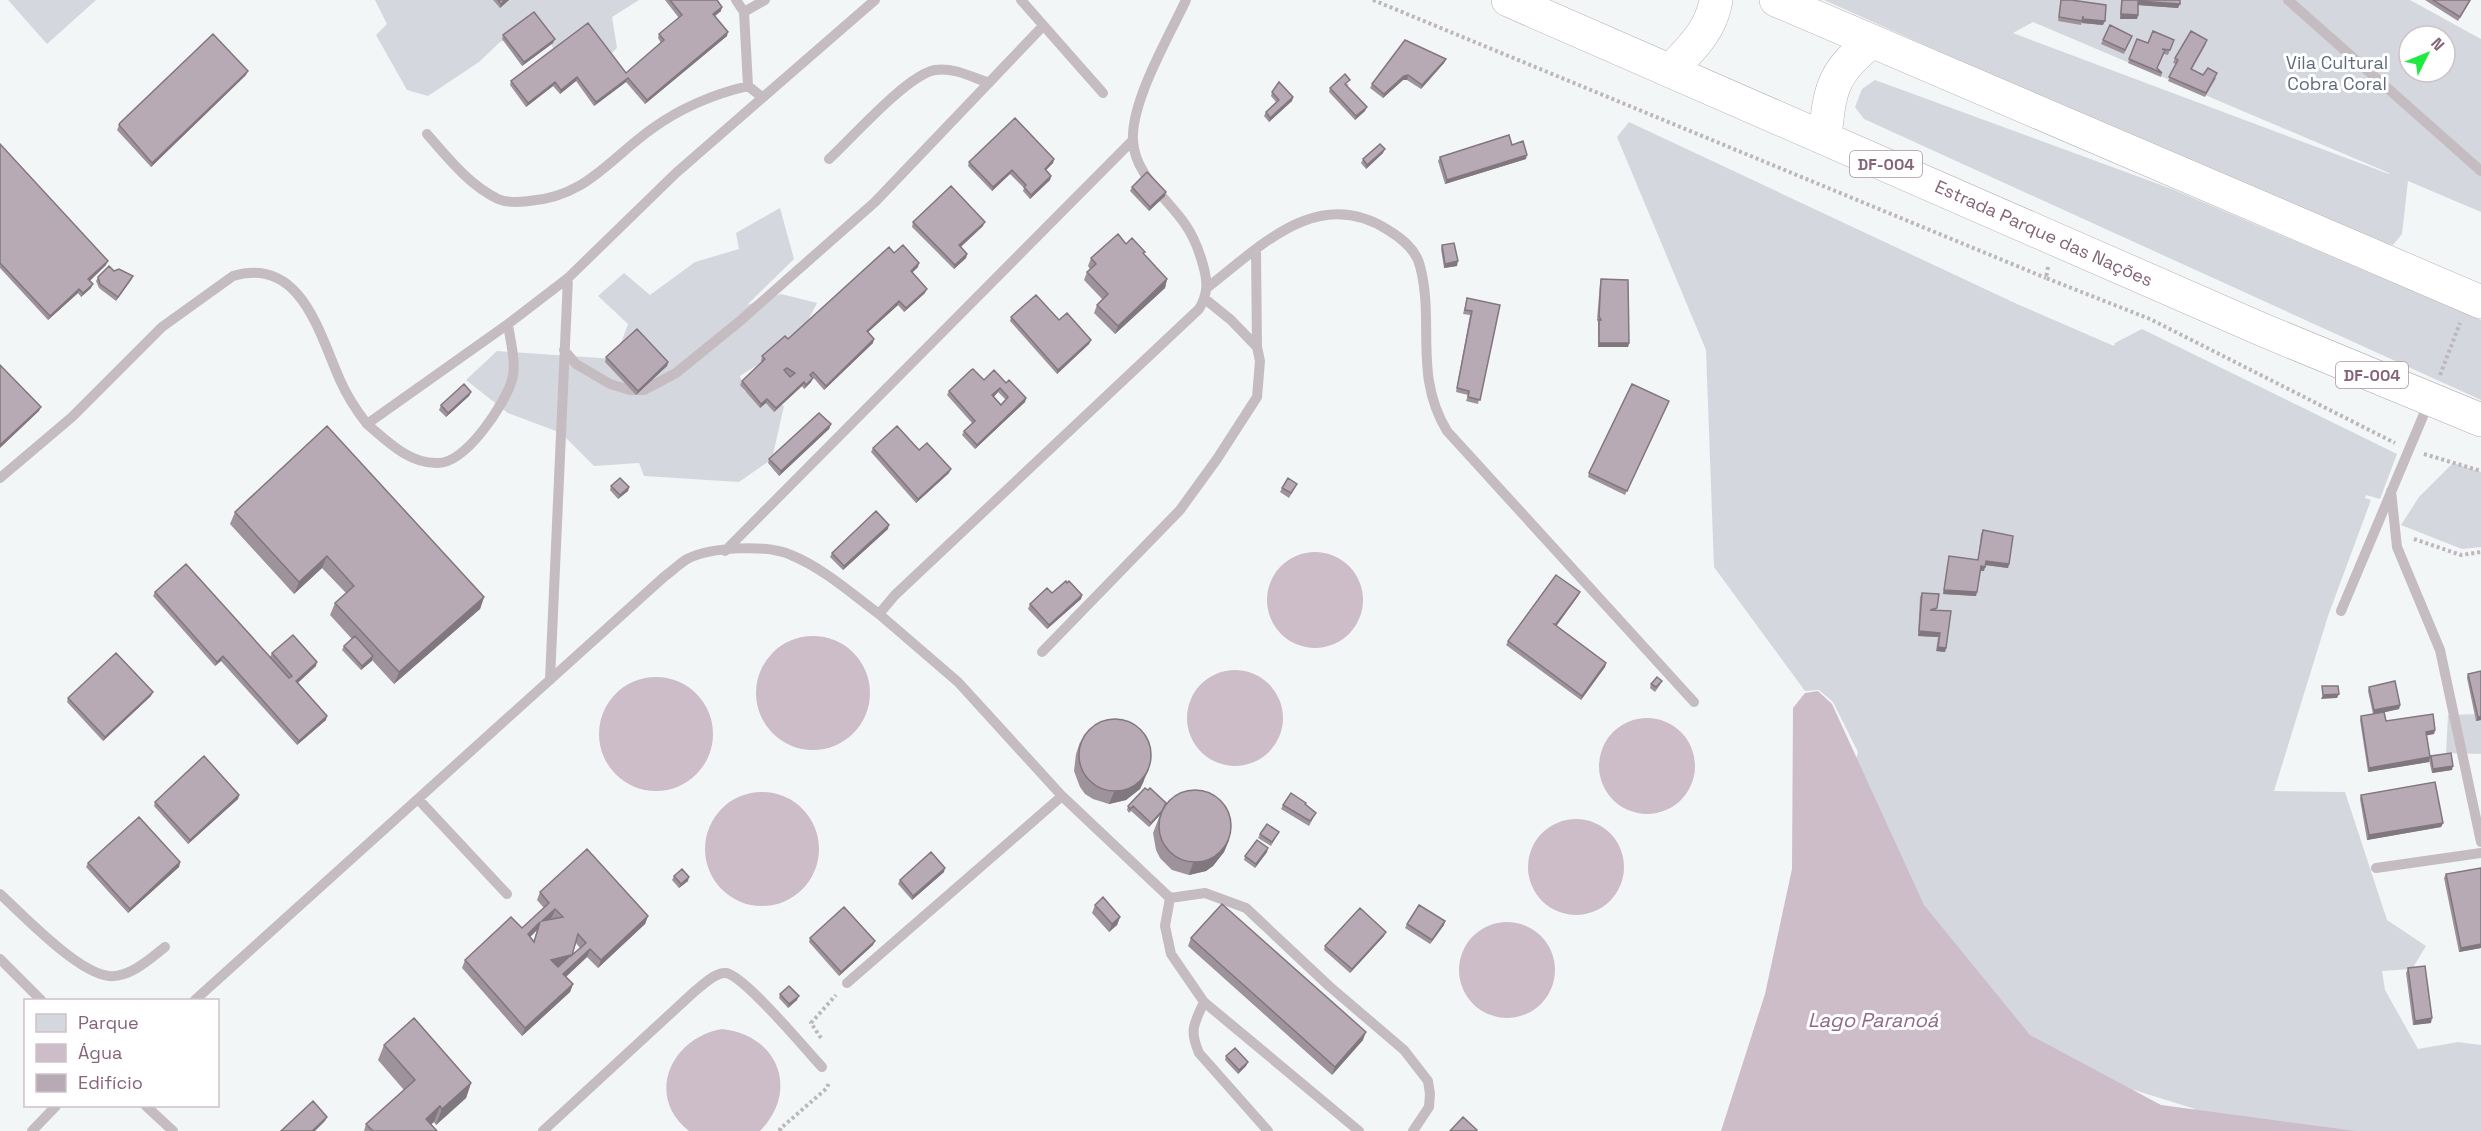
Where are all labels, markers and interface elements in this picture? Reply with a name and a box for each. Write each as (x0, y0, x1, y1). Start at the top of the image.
north arrow (2397, 24, 2457, 84)
text: N (2426, 33, 2449, 55)
park label: Vila Cultural Cobra Coral (2286, 51, 2388, 95)
road number: DF-004 (1850, 151, 1922, 177)
street label: Estrada Parque das Nações (1931, 174, 2157, 292)
road number: DF-004 (2336, 362, 2408, 388)
legend (24, 999, 219, 1107)
water label: Lago Paranoá (1808, 1007, 1939, 1033)
text: Parque (78, 1011, 139, 1034)
text: Água (78, 1041, 122, 1064)
text: Edifício (78, 1071, 143, 1094)

